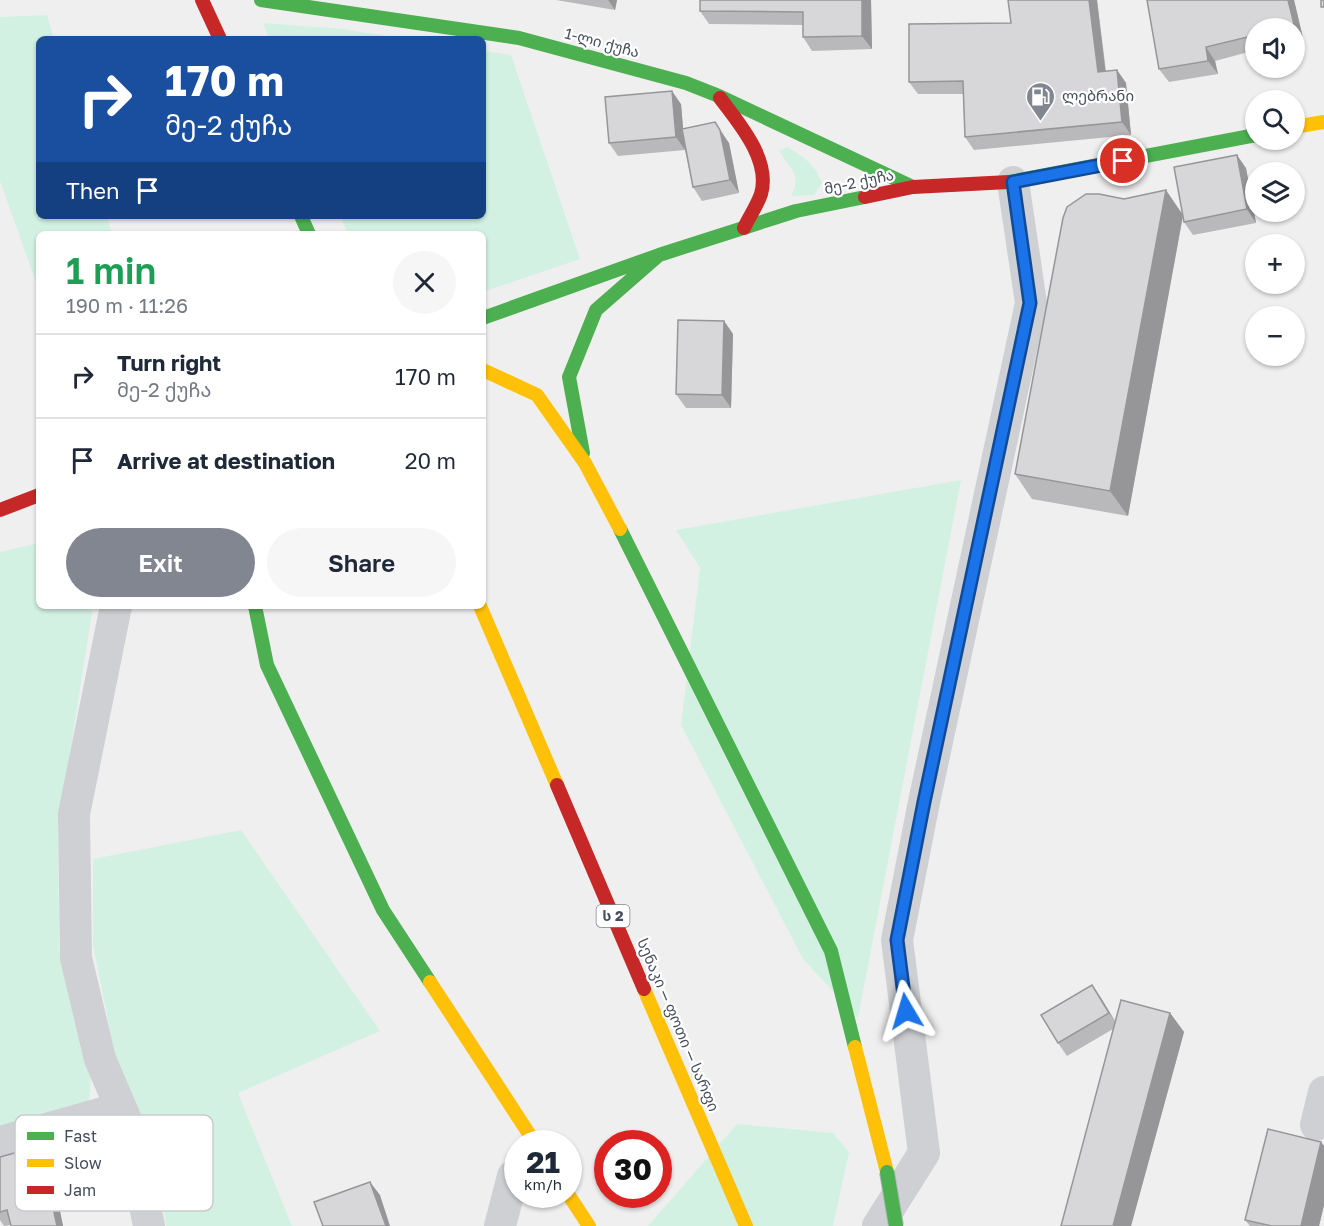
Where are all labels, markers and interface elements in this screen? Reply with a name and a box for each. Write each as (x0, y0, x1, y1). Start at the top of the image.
map controls (1245, 18, 1305, 366)
button: sound (1245, 18, 1305, 78)
street label: 1-ლი ქუჩა (563, 23, 642, 62)
text: 170 m (165, 55, 284, 105)
icon: right (66, 60, 144, 138)
fuel station icon: ლებრანი (1025, 80, 1057, 122)
place label: ლებრანი (1062, 86, 1134, 105)
button: search (1245, 90, 1305, 150)
text: მე-2 ქუჩა (165, 109, 292, 141)
pin (1097, 135, 1148, 186)
icon: arrive (1106, 144, 1139, 177)
button: layers (1245, 162, 1305, 222)
street label: მე-2 ქუჩა (822, 165, 895, 198)
icon: arrive (131, 174, 164, 207)
text: Then (66, 177, 119, 204)
button: + (1245, 234, 1305, 294)
text: 1 min (66, 249, 156, 292)
button: close (393, 251, 456, 314)
text: 190 m · 11:26 (66, 293, 188, 317)
button: − (1245, 306, 1305, 366)
text: Turn right (117, 349, 221, 376)
icon: right (66, 360, 99, 393)
text: 170 m (395, 363, 456, 390)
text: მე-2 ქუჩა (117, 377, 211, 401)
icon: arrive (66, 444, 99, 477)
text: Arrive at destination (117, 447, 335, 474)
text: 20 m (405, 447, 456, 474)
button: Exit (66, 528, 255, 597)
button: Share (267, 528, 456, 597)
road number: ს 2 (596, 905, 630, 927)
street label: სენაკი — ფოთი — სარფი (633, 935, 724, 1114)
position arrow (874, 979, 938, 1043)
legend (15, 1115, 213, 1211)
text: Fast (64, 1126, 97, 1146)
speed limit sign: 30 (594, 1130, 672, 1208)
text: 21 (526, 1144, 560, 1180)
text: Slow (64, 1153, 102, 1173)
text: km/h (524, 1175, 562, 1193)
text: Jam (64, 1180, 96, 1200)

